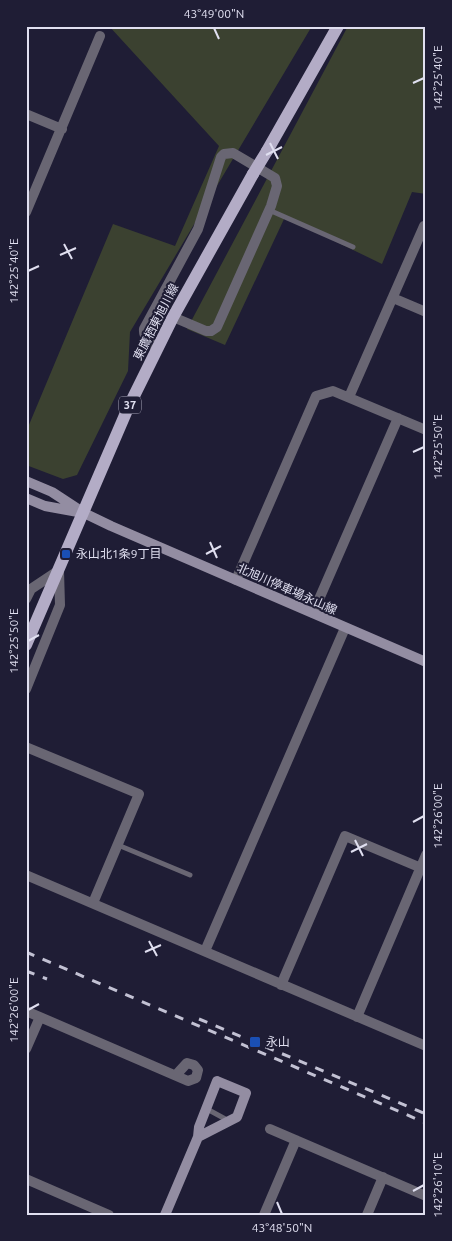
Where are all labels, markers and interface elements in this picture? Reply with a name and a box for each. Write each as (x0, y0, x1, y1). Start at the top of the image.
text: 43°49'00"N (184, 7, 244, 20)
text: 142°25'40"E (431, 45, 444, 111)
text: 142°25'40"E (7, 238, 20, 304)
street label: 東鷹栖東旭川線 (131, 281, 180, 362)
road number: 37 (119, 396, 141, 414)
text: 142°25'50"E (431, 414, 444, 480)
place label: 永山北1条9丁目 (76, 547, 162, 560)
marker: 永山北1条9丁目 (60, 548, 72, 560)
street label: 北旭川停車場永山線 (235, 561, 339, 616)
text: 142°25'50"E (7, 608, 20, 674)
text: 142°26'00"E (431, 783, 444, 849)
text: 142°26'00"E (7, 977, 20, 1043)
marker: 永山 (248, 1035, 262, 1049)
place label: 永山 (266, 1035, 290, 1048)
text: 142°26'10"E (431, 1152, 444, 1218)
text: 43°48'50"N (252, 1221, 312, 1234)

